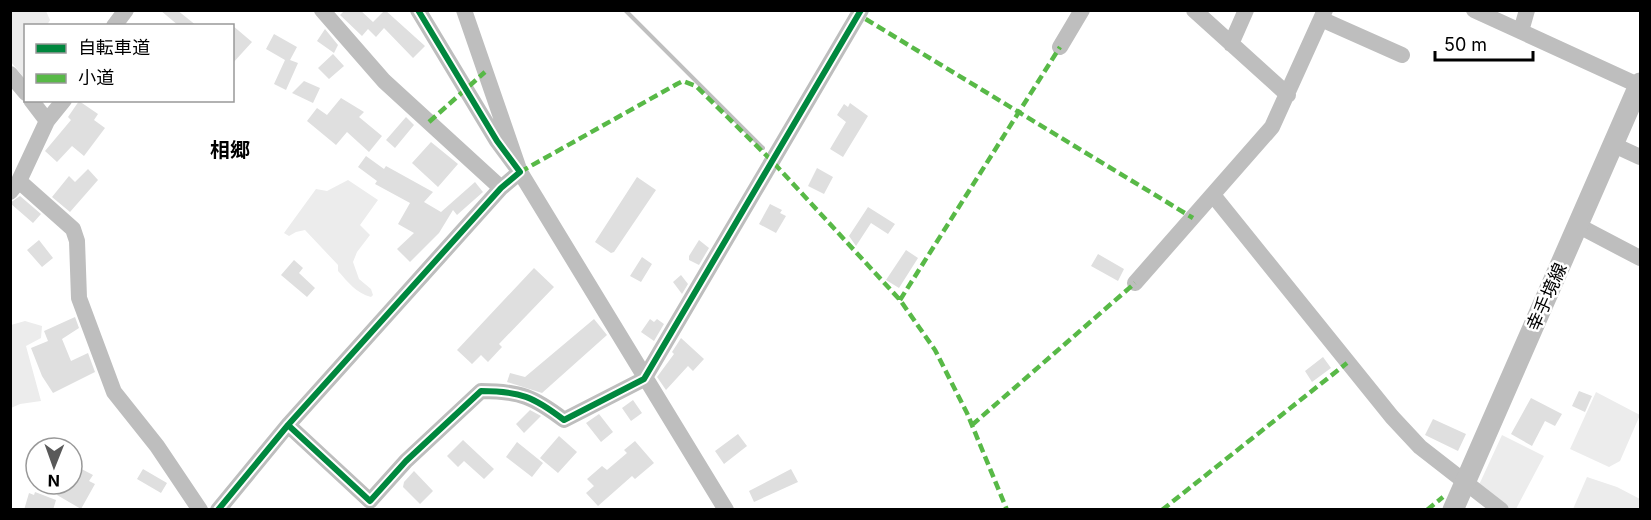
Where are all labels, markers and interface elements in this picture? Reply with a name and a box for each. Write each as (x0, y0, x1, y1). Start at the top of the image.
legend (24, 24, 234, 102)
scale bar (1435, 24, 1532, 62)
text: 50 m (1444, 34, 1487, 55)
text: 自転車道 (78, 37, 150, 58)
text: 小道 (78, 67, 114, 88)
district label: 相郷 (210, 138, 250, 162)
street label: 幸手境線 (1522, 260, 1571, 334)
north arrow (24, 436, 84, 496)
text: N (47, 471, 60, 491)

